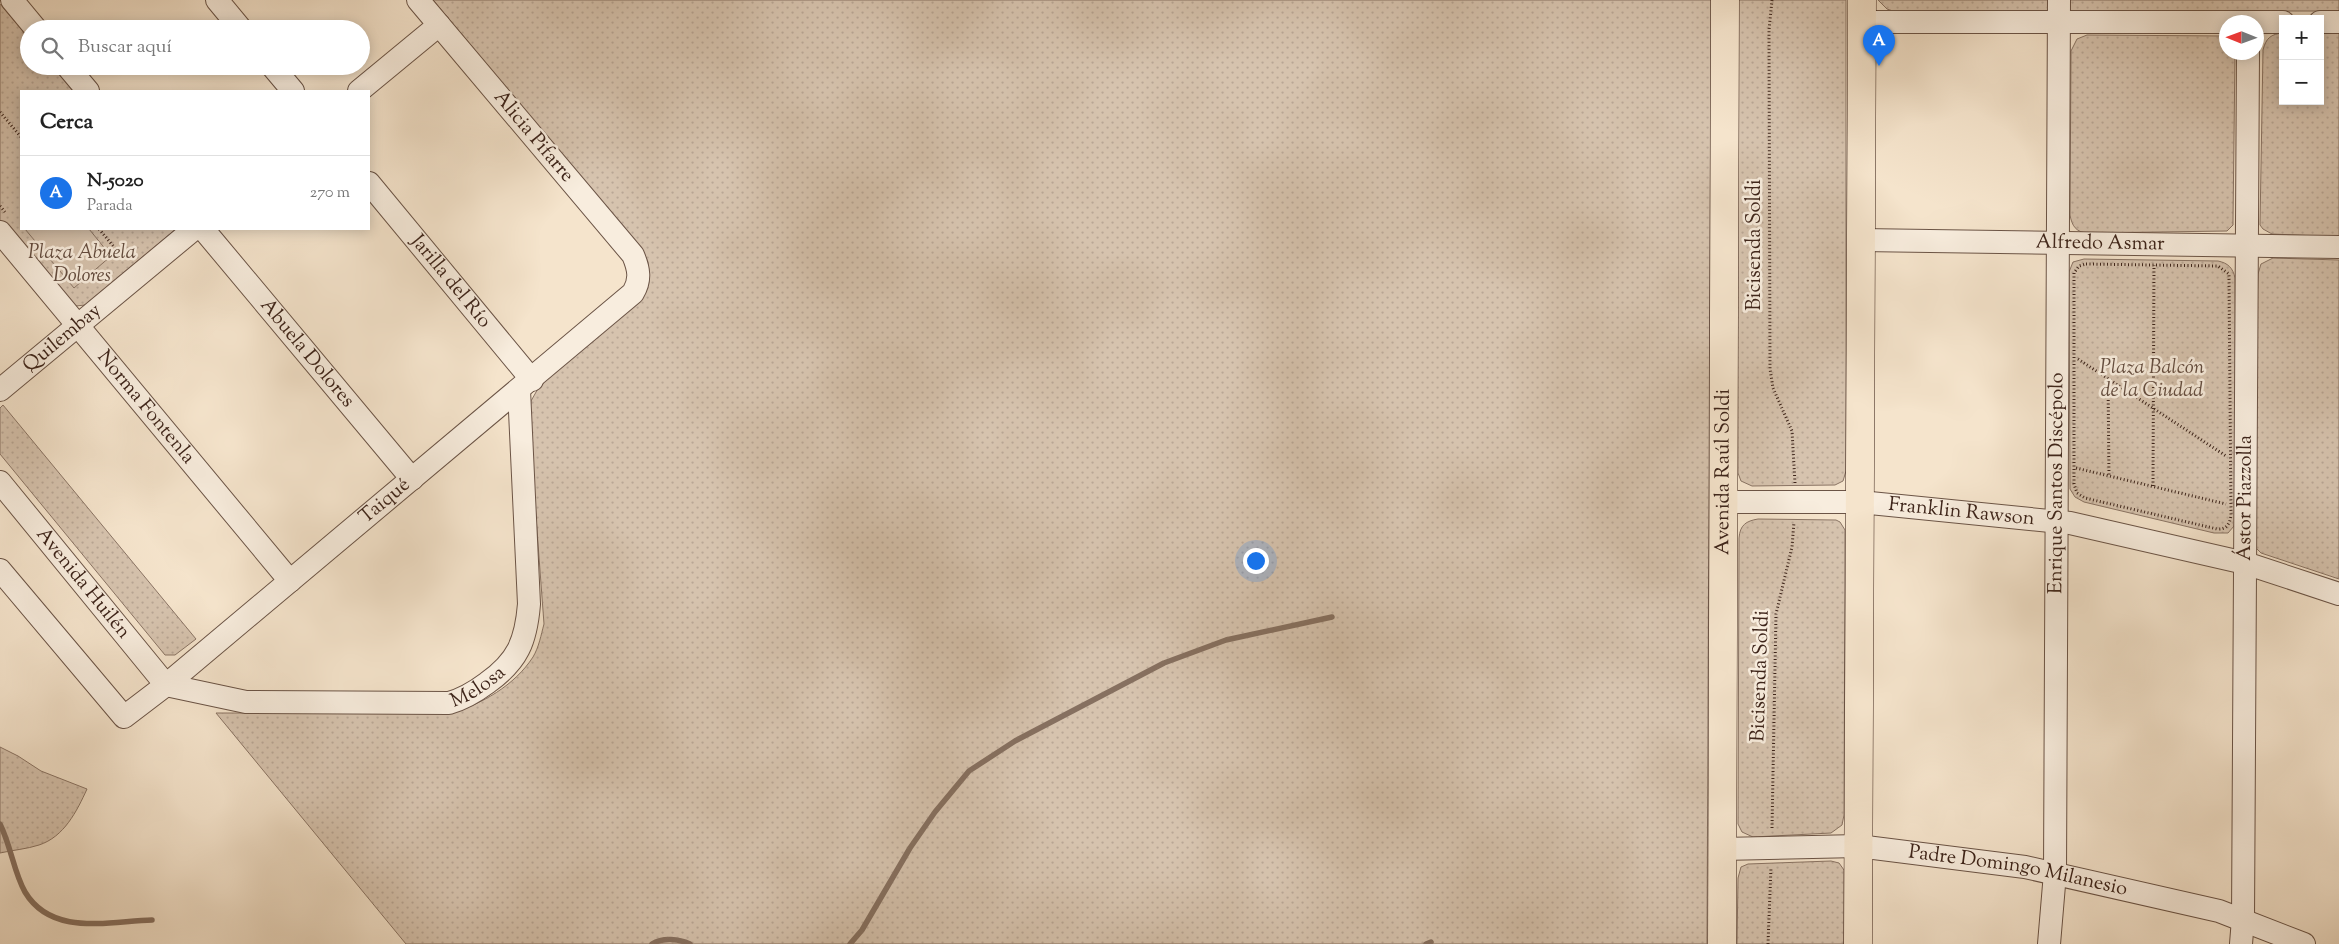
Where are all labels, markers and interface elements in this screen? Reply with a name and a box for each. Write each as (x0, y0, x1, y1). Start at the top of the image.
north arrow (2219, 15, 2264, 60)
map controls (2279, 15, 2324, 105)
button: + (2279, 15, 2324, 60)
search box (20, 20, 370, 75)
pin: A (1863, 25, 1895, 66)
icon: search (38, 34, 66, 62)
text: Buscar aquí (78, 34, 172, 61)
button: − (2279, 60, 2324, 105)
street label: Alicia Pifarre (486, 85, 580, 189)
text: Cerca (40, 108, 93, 138)
text: N-5020 (87, 168, 144, 195)
street label: Bicisenda Soldi (1741, 179, 1770, 311)
text: A (50, 182, 63, 205)
text: 270 m (310, 182, 350, 205)
text: Parada (87, 195, 133, 218)
street label: Jarilla del Río (403, 228, 498, 335)
street label: Alfredo Asmar (2035, 228, 2165, 259)
park label: Plaza Abuela Dolores (28, 239, 136, 291)
street label: Abuela Dolores (253, 292, 361, 414)
street label: Quilembay (17, 297, 108, 380)
street label: Norma Fontenla (90, 344, 202, 471)
park label: Plaza Balcón de la Ciudad (2100, 354, 2205, 406)
street label: Enrique Santos Discépolo (2042, 372, 2072, 594)
street label: Avenida Raúl Soldi (1709, 388, 1738, 555)
street label: Ástor Piazzolla (2230, 435, 2260, 561)
street label: Taiqué (353, 471, 417, 531)
street label: Franklin Rawson (1887, 490, 2036, 534)
street label: Avenida Huilén (29, 522, 137, 645)
your location (1243, 548, 1269, 574)
street label: Bicisenda Soldi (1744, 609, 1778, 742)
street label: Melosa (446, 659, 512, 716)
street label: Padre Domingo Milanesio (1907, 838, 2130, 904)

